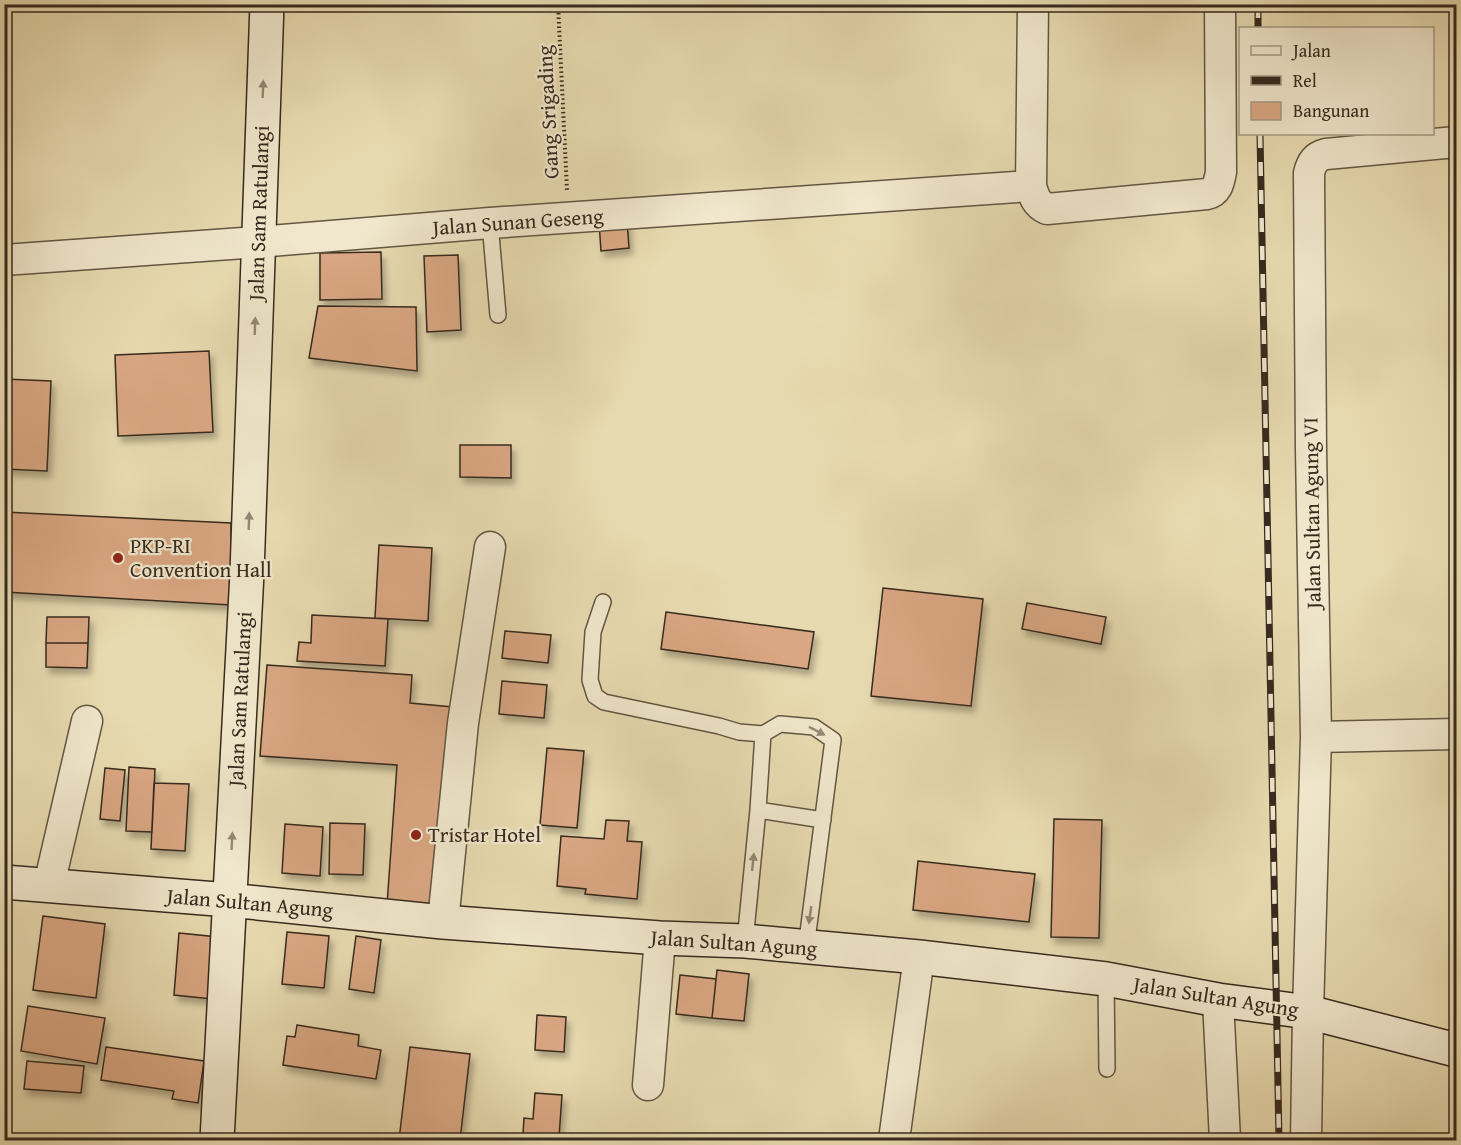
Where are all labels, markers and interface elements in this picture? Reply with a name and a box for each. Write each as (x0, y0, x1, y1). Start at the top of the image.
legend (1239, 27, 1434, 135)
text: Jalan (1291, 37, 1331, 64)
street label: Gang Srigading (528, 44, 566, 180)
text: Rel (1293, 67, 1317, 94)
one-way arrow (259, 80, 268, 99)
text: Bangunan (1293, 97, 1369, 124)
street label: Jalan Sam Ratulangi (240, 125, 277, 304)
street label: Jalan Sunan Geseng (428, 200, 605, 243)
one-way arrow (251, 316, 260, 335)
street label: Jalan Sultan Agung VI (1294, 417, 1329, 612)
one-way arrow (244, 511, 253, 530)
place label: PKP-RI Convention Hall (130, 530, 272, 585)
marker: PKP-RI Convention Hall (111, 551, 125, 565)
street label: Jalan Sam Ratulangi (219, 610, 260, 790)
one-way arrow (809, 727, 826, 736)
place label: Tristar Hotel (428, 819, 541, 850)
marker: Tristar Hotel (409, 828, 423, 842)
one-way arrow (228, 832, 237, 851)
one-way arrow (748, 853, 758, 872)
street label: Jalan Sultan Agung (163, 880, 335, 925)
one-way arrow (806, 906, 815, 925)
street label: Jalan Sultan Agung (647, 921, 819, 964)
street label: Jalan Sultan Agung (1128, 968, 1301, 1025)

